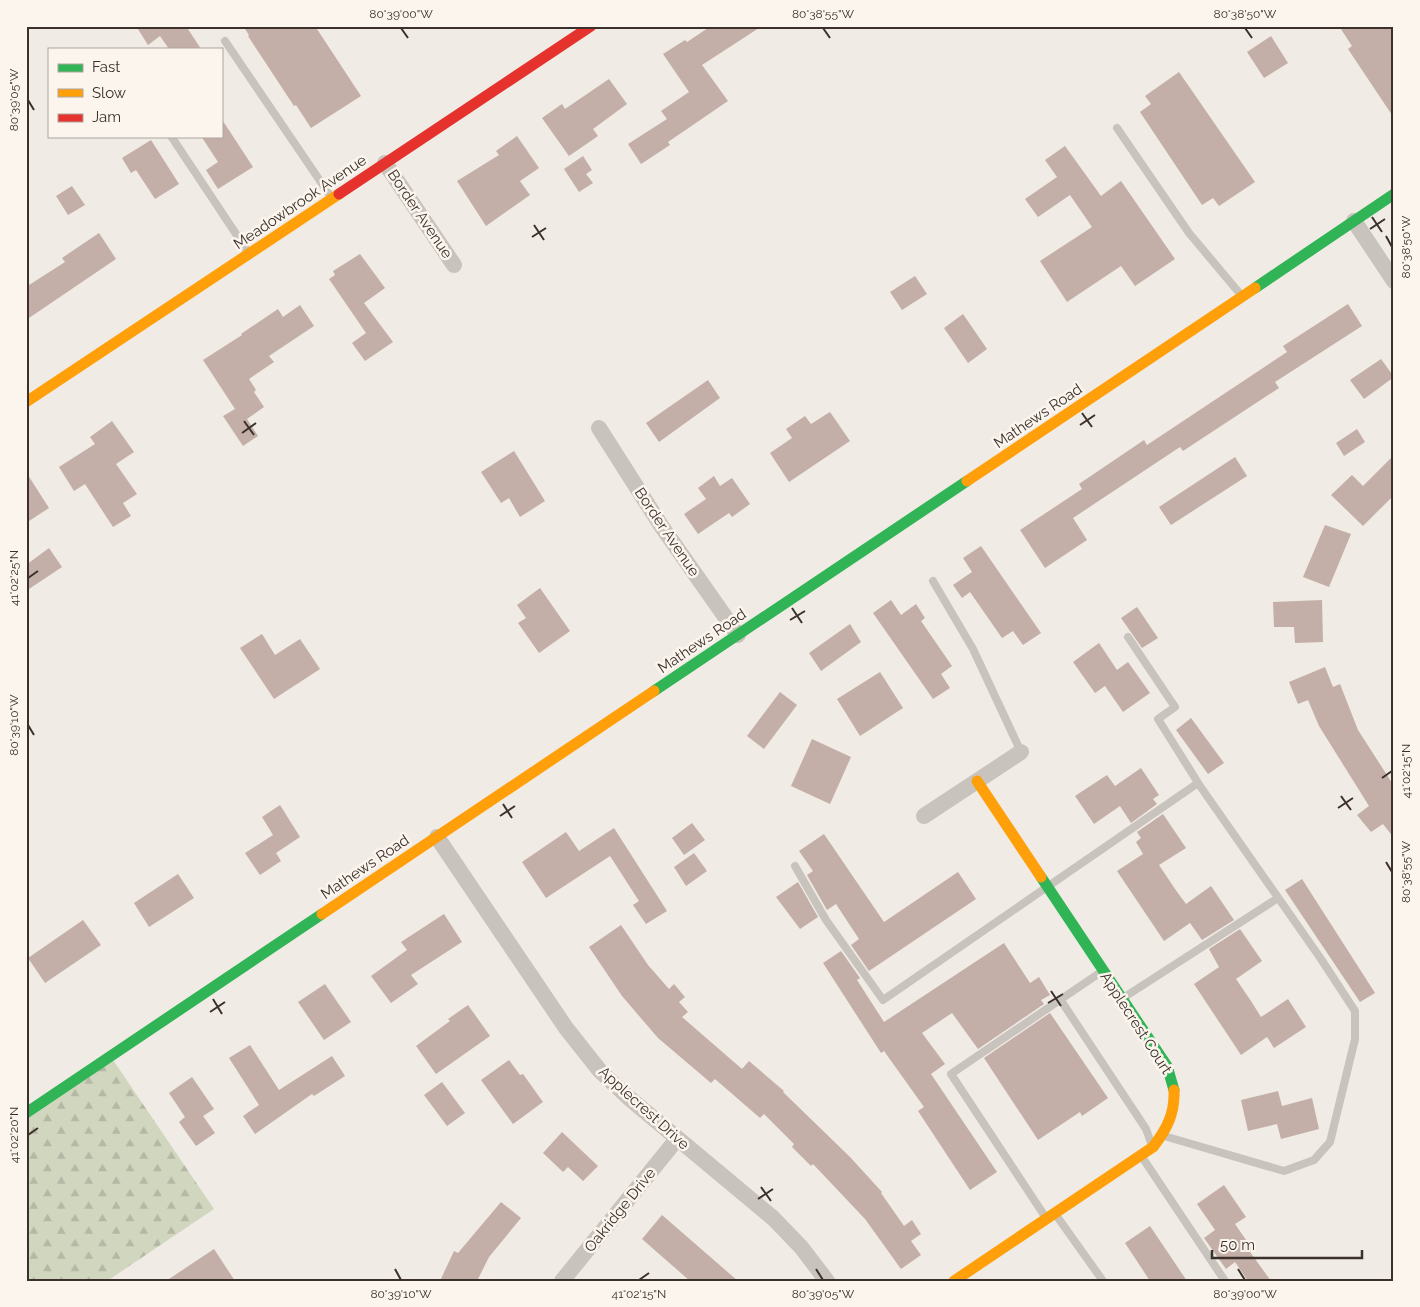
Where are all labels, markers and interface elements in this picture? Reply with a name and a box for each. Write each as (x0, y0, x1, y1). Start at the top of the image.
text: 80°39'00"W (369, 7, 433, 21)
text: 80°38'55"W (792, 7, 854, 21)
text: 80°38'50"W (1214, 7, 1277, 21)
legend (48, 48, 222, 138)
text: Fast (92, 58, 120, 76)
text: 80°39'05"W (7, 68, 21, 131)
text: Slow (92, 84, 126, 102)
text: Jam (92, 108, 121, 126)
street label: Meadowbrook Avenue (230, 151, 370, 253)
street label: Border Avenue (384, 166, 456, 262)
text: 80°38'50"W (1399, 215, 1413, 278)
street label: Mathews Road (990, 380, 1086, 452)
street label: Border Avenue (631, 484, 703, 580)
text: 41°02'25"N (7, 550, 21, 606)
street label: Mathews Road (654, 605, 750, 677)
text: 80°39'10"W (7, 694, 21, 756)
text: 41°02'15"N (1399, 744, 1413, 798)
street label: Mathews Road (317, 831, 413, 903)
text: 80°38'55"W (1399, 841, 1413, 903)
street label: Applecrest Court (1096, 969, 1176, 1077)
street label: Applecrest Drive (595, 1063, 693, 1153)
text: 41°02'20"N (7, 1107, 21, 1163)
street label: Oakridge Drive (581, 1164, 659, 1256)
scale bar (1212, 1227, 1362, 1259)
text: 50 m (1220, 1236, 1255, 1254)
text: 80°39'10"W (370, 1287, 432, 1301)
text: 41°02'15"N (612, 1287, 666, 1301)
text: 80°39'05"W (792, 1287, 855, 1301)
text: 80°39'00"W (1213, 1287, 1277, 1301)

